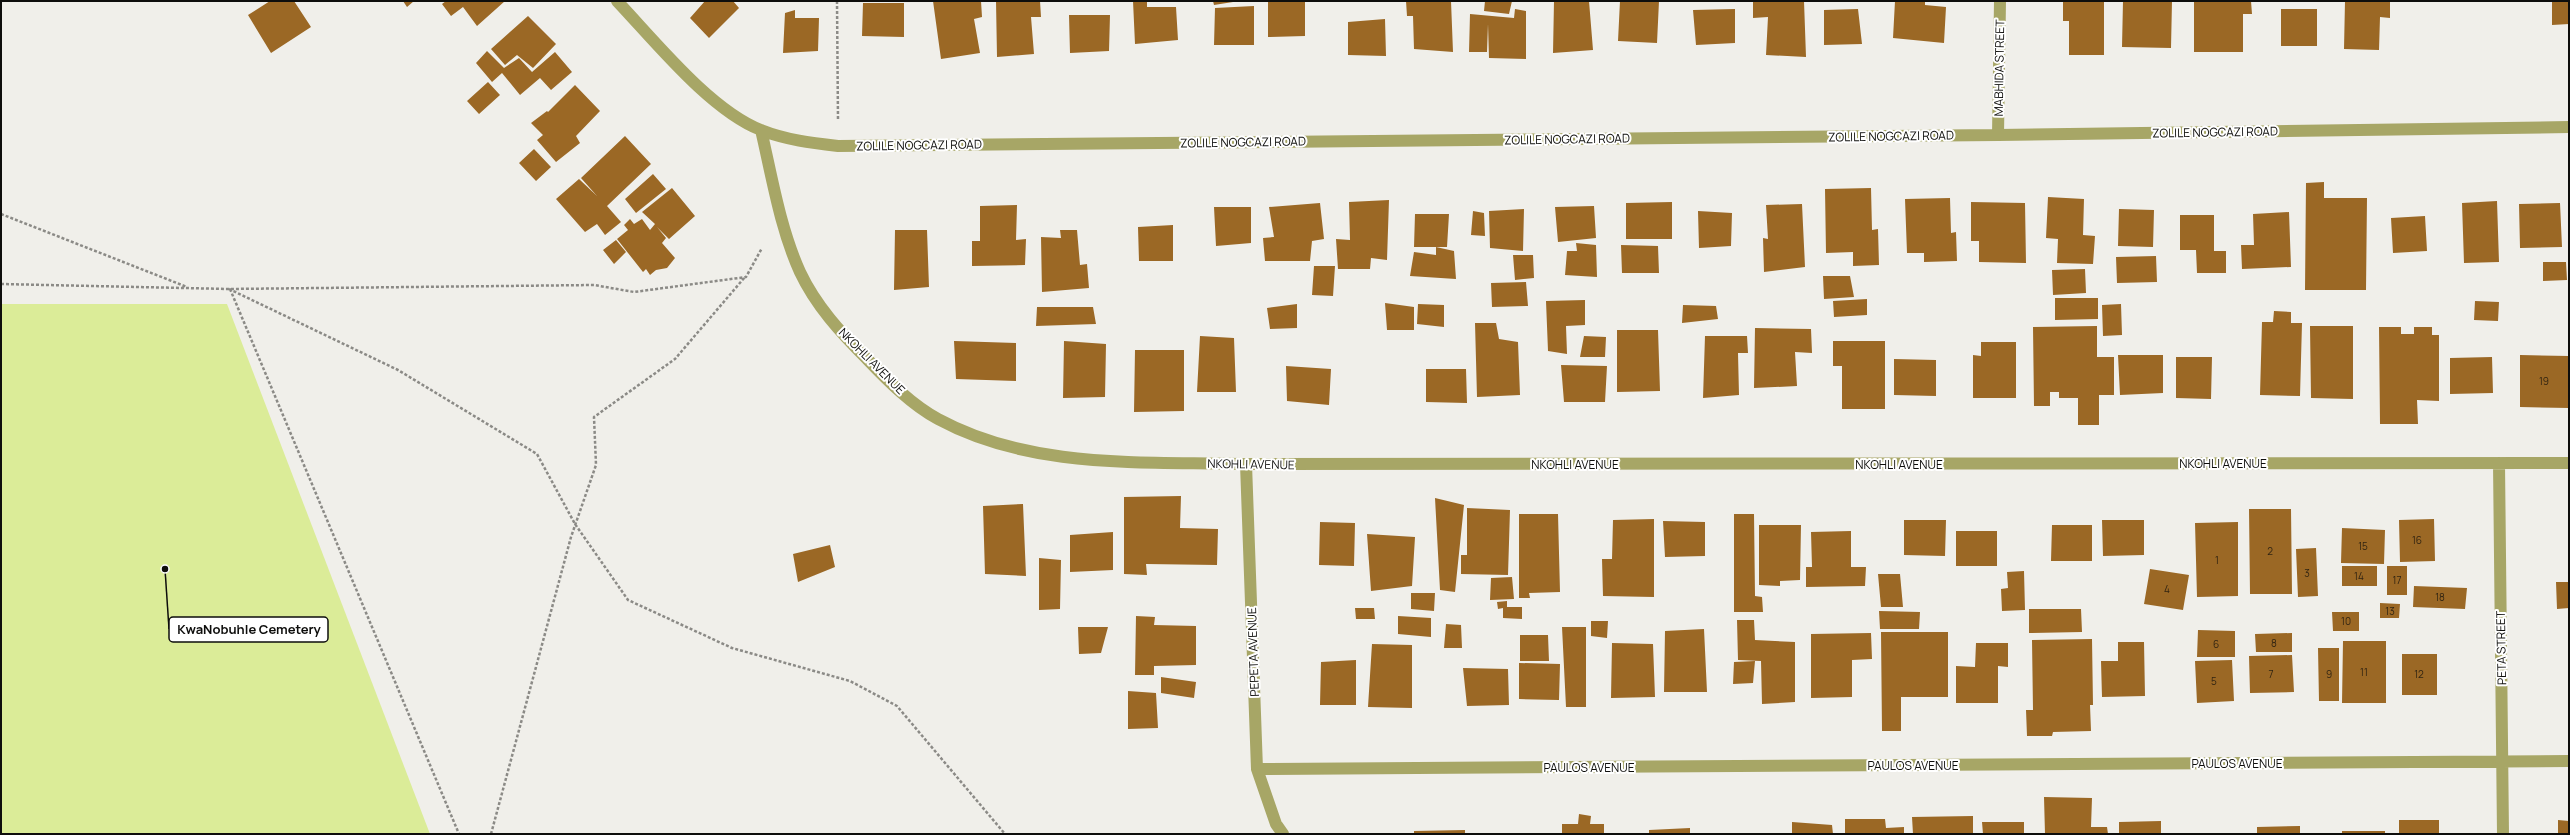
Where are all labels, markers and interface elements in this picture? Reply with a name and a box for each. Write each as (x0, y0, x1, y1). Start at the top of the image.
street label: MABHIDA STREET (1990, 19, 2008, 117)
street label: ZOLILE NOGCAZI ROAD (2152, 122, 2278, 142)
street label: ZOLILE NOGCAZI ROAD (1828, 126, 1954, 146)
street label: ZOLILE NOGCAZI ROAD (1504, 129, 1630, 149)
street label: ZOLILE NOGCAZI ROAD (1180, 132, 1306, 152)
street label: ZOLILE NOGCAZI ROAD (856, 135, 982, 155)
street label: NKOHLI AVENUE (835, 324, 909, 398)
house number: 19 (2539, 374, 2549, 388)
street label: NKOHLI AVENUE (1207, 455, 1295, 473)
street label: NKOHLI AVENUE (2179, 455, 2267, 472)
street label: NKOHLI AVENUE (1531, 456, 1619, 473)
street label: NKOHLI AVENUE (1855, 456, 1943, 473)
house number: 16 (2412, 533, 2422, 547)
house number: 15 (2358, 539, 2368, 553)
house number: 2 (2267, 544, 2273, 558)
house number: 1 (2215, 553, 2219, 567)
house number: 3 (2304, 566, 2310, 580)
house number: 14 (2354, 569, 2364, 583)
house number: 17 (2393, 573, 2401, 587)
house number: 4 (2164, 582, 2170, 596)
house number: 18 (2435, 590, 2445, 604)
house number: 13 (2385, 604, 2395, 618)
street label: PEPETA AVENUE (1243, 607, 1263, 697)
street label: PETA STREET (2492, 610, 2510, 685)
house number: 10 (2341, 614, 2351, 628)
callout: KwaNobuhle Cemetery (169, 617, 328, 642)
text: KwaNobuhle Cemetery (177, 620, 322, 638)
house number: 8 (2271, 636, 2277, 650)
house number: 6 (2213, 637, 2219, 651)
house number: 11 (2360, 665, 2368, 679)
house number: 7 (2268, 667, 2274, 681)
house number: 9 (2326, 667, 2332, 681)
house number: 12 (2414, 667, 2424, 681)
house number: 5 (2211, 674, 2217, 688)
street label: PAULOS AVENUE (2191, 755, 2283, 772)
street label: PAULOS AVENUE (1867, 757, 1959, 774)
street label: PAULOS AVENUE (1543, 759, 1635, 776)

